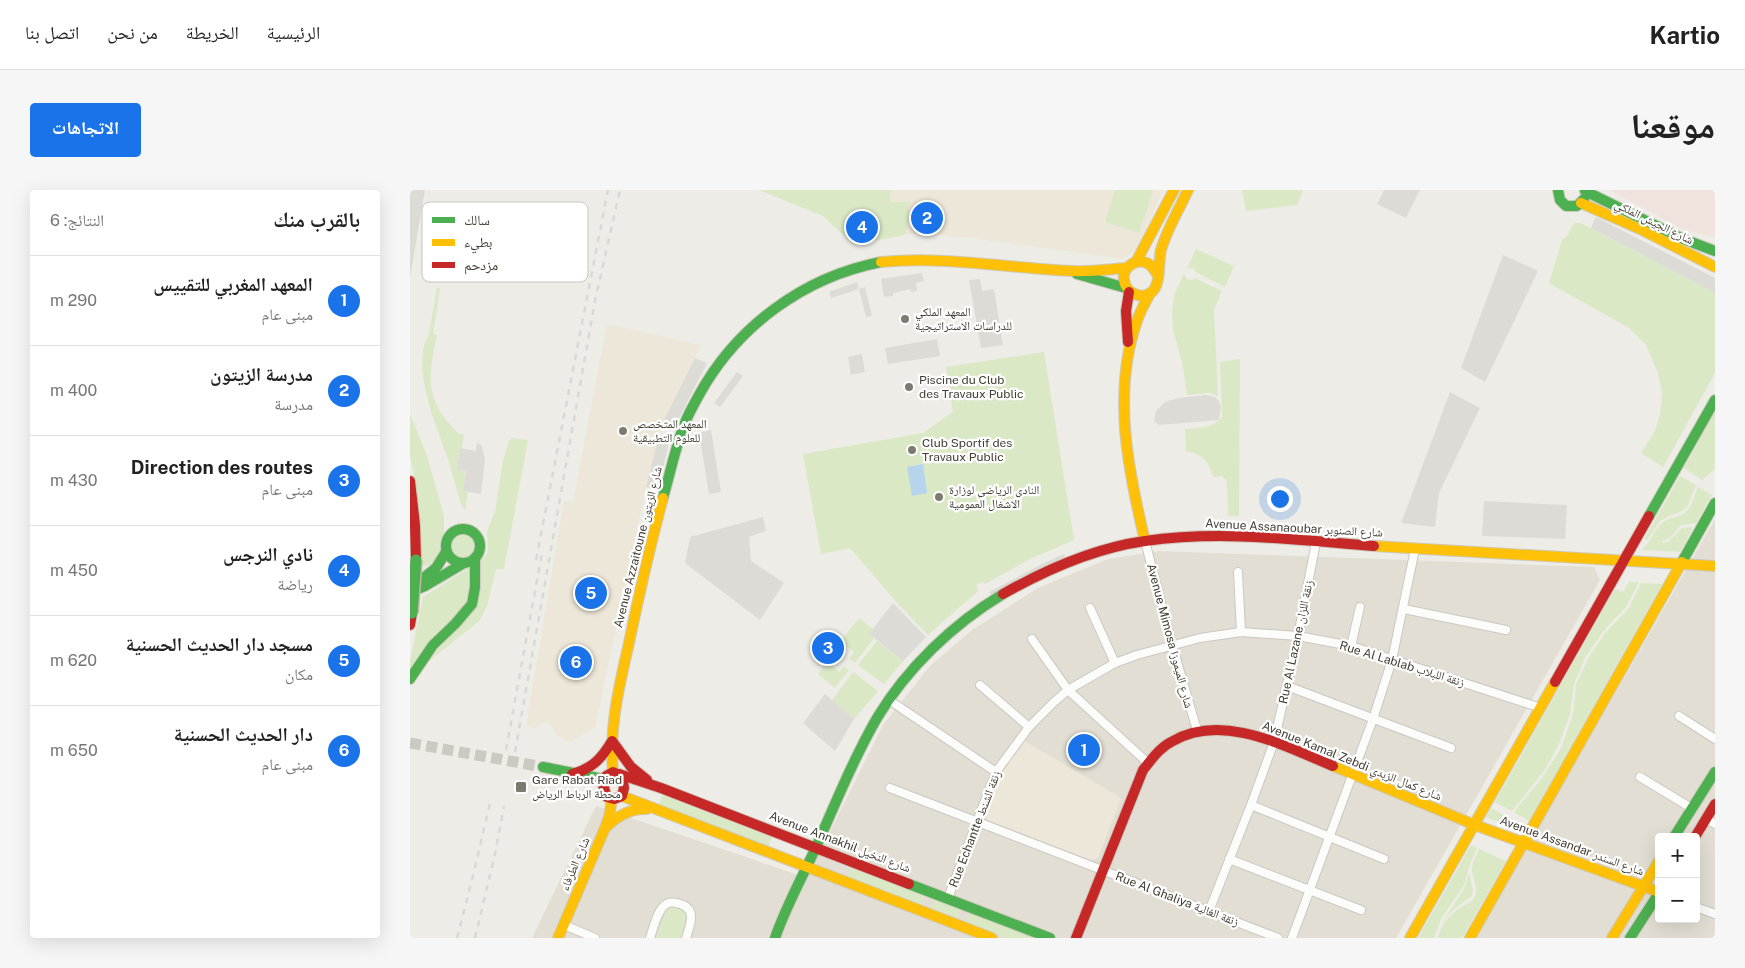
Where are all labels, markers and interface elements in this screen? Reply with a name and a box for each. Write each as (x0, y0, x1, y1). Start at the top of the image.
text: Kartio (1649, 21, 1720, 49)
text: اتصل بنا (25, 22, 79, 43)
text: من نحن (107, 22, 158, 43)
text: الخريطة (186, 22, 239, 43)
text: الرئيسية (267, 22, 320, 43)
button: الاتجاهات (30, 103, 141, 157)
text: موقعنا (1630, 105, 1715, 146)
street label: شارع الجيش الملكي (1611, 197, 1696, 250)
pin: 2 (911, 199, 943, 237)
legend (422, 202, 588, 282)
text: بالقرب منك (273, 207, 360, 232)
pin: 4 (846, 208, 878, 246)
text: النتائج: 6 (50, 211, 104, 230)
text: سالك (464, 212, 490, 228)
text: بطيء (464, 234, 493, 254)
text: مزدحم (464, 257, 498, 275)
text: المعهد المغربي للتقييس (153, 273, 313, 295)
text: 290 m (50, 291, 97, 310)
text: 1 (341, 291, 347, 310)
text: مبنى عام (262, 305, 313, 324)
place label: المعهد الملكي للدراسات الاستراتيجية (915, 305, 1012, 333)
marker: المعهد الملكي للدراسات الاستراتيجية (899, 313, 911, 325)
text: مدرسة الزيتون (210, 363, 313, 385)
place label: Piscine du Club des Travaux Public (919, 373, 1024, 401)
text: 400 m (50, 381, 97, 400)
text: 2 (339, 381, 349, 400)
marker: Piscine du Club des Travaux Public (903, 381, 915, 393)
text: مدرسة (274, 395, 313, 414)
place label: المعهد المتخصص للعلوم التطبيقية (633, 417, 707, 446)
marker: المعهد المتخصص للعلوم التطبيقية (617, 425, 629, 437)
place label: Club Sportif des Travaux Public (922, 436, 1012, 464)
marker: Club Sportif des Travaux Public (906, 444, 918, 456)
text: Direction des routes (131, 456, 313, 478)
street label: Avenue Azzaitoune شارع الزيتون (611, 465, 666, 629)
text: 430 m (50, 471, 98, 490)
text: 3 (339, 471, 349, 490)
text: مبنى عام (262, 480, 313, 499)
place label: النادي الرياضي لوزارة الاشغال العمومية (949, 483, 1040, 511)
your location (1267, 486, 1293, 512)
marker: النادي الرياضي لوزارة الاشغال العمومية (933, 491, 945, 503)
street label: Avenue Assanaoubar شارع الصنوبر (1205, 516, 1383, 541)
text: نادي النرجس (223, 543, 313, 565)
text: 450 m (50, 561, 98, 580)
text: 4 (339, 561, 349, 580)
street label: Avenue Mimosa شارع الميموزا (1143, 562, 1196, 710)
pin: 5 (575, 574, 607, 612)
text: رياضة (277, 575, 313, 594)
street label: Rue Al Lazane زنقة اللزان (1276, 579, 1316, 705)
pin: 3 (812, 629, 844, 667)
text: مسجد دار الحديث الحسنية (126, 633, 313, 655)
street label: Rue Al Lablab زنقة اللبلاب (1338, 638, 1466, 690)
pin: 6 (560, 643, 592, 681)
text: 620 m (50, 651, 97, 670)
text: 5 (339, 651, 349, 670)
text: مكان (285, 665, 313, 684)
street label: Avenue Kamal Zebdi شارع كمال الزبدي (1259, 718, 1444, 806)
text: دار الحديث الحسنية (174, 723, 313, 745)
pin: 1 (1068, 731, 1100, 769)
text: 650 m (50, 741, 98, 760)
text: 6 (339, 741, 349, 760)
text: مبنى عام (262, 755, 313, 774)
street label: Rue Echantte زنقة الشنط (946, 768, 1004, 889)
place label: Gare Rabat Riad محطة الرباط الرياض (532, 773, 622, 801)
marker: Gare Rabat Riad محطة الرباط الرياض (514, 780, 528, 794)
street label: Avenue Annakhil شارع النخيل (767, 809, 913, 876)
street label: Avenue Assandar شارع السندر (1498, 813, 1646, 880)
map controls (1655, 833, 1700, 923)
button: + (1655, 833, 1700, 878)
street label: شارع الطرفاء (557, 835, 594, 893)
street label: Rue Al Ghaliya زنقة الغالية (1113, 869, 1241, 929)
button: − (1655, 878, 1700, 923)

